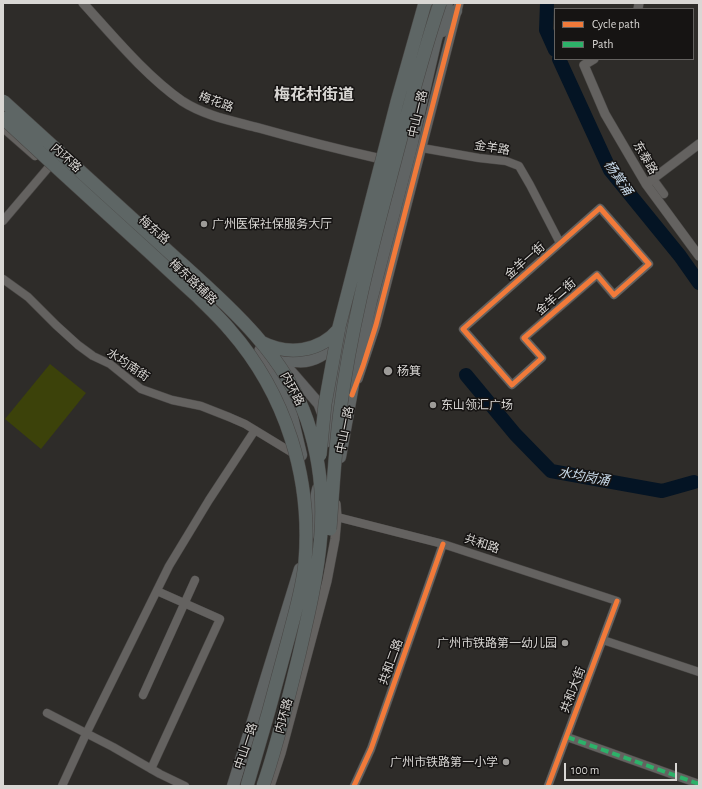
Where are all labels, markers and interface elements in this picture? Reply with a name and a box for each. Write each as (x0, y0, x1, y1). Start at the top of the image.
legend (554, 8, 694, 60)
text: Cycle path (592, 18, 640, 30)
text: Path (592, 38, 614, 50)
district label: 梅花村街道 (274, 85, 354, 105)
street label: 梅花路 (197, 89, 235, 115)
street label: 中山一路 (406, 89, 430, 139)
street label: 金羊路 (473, 138, 511, 158)
street label: 东泰路 (630, 139, 660, 177)
street label: 内环路 (48, 141, 84, 175)
water label: 杨箕涌 (601, 157, 635, 199)
street label: 梅东路 (136, 213, 172, 247)
place label: 广州医保社保服务大厅 (212, 217, 332, 231)
marker: 广州医保社保服务大厅 (199, 219, 209, 229)
street label: 金羊一街 (502, 240, 548, 282)
street label: 梅东路辅路 (166, 256, 220, 308)
street label: 金羊二街 (533, 276, 579, 318)
street label: 水均南街 (104, 346, 152, 384)
place label: 杨箕 (397, 364, 421, 378)
marker: 杨箕 (382, 365, 394, 377)
street label: 内环路 (277, 370, 307, 408)
place label: 东山领汇广场 (441, 398, 513, 412)
marker: 东山领汇广场 (428, 400, 438, 410)
street label: 中山一路 (333, 405, 357, 455)
water label: 水均岗涌 (557, 465, 611, 489)
street label: 共和路 (463, 532, 501, 556)
place label: 广州市铁路第一幼儿园 (437, 636, 557, 650)
street label: 共和二路 (376, 637, 406, 687)
marker: 广州市铁路第一幼儿园 (560, 638, 570, 648)
street label: 共和大街 (558, 665, 588, 715)
street label: 内环路 (272, 697, 296, 735)
street label: 中山一路 (232, 721, 260, 771)
place label: 广州市铁路第一小学 (390, 755, 498, 769)
scale bar (566, 755, 679, 781)
marker: 广州市铁路第一小学 (501, 757, 511, 767)
text: 100 m (571, 764, 599, 776)

